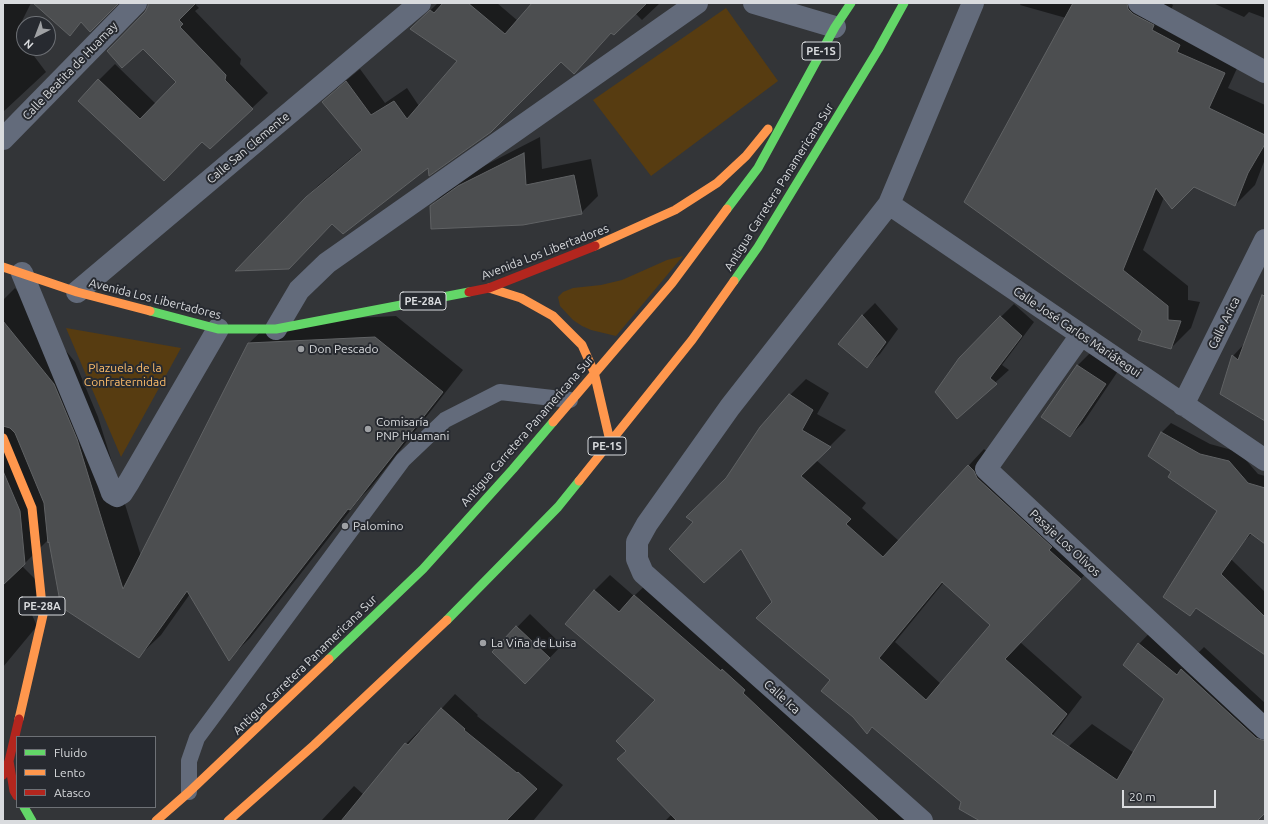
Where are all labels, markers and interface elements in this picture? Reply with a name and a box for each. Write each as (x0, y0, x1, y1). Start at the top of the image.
north arrow (16, 16, 56, 56)
street label: Calle Beatita de Huamay (19, 19, 121, 123)
text: N (22, 37, 36, 51)
road number: PE-1S (802, 42, 840, 60)
street label: Antigua Carretera Panamericana Sur (721, 101, 837, 273)
street label: Calle San Clemente (204, 109, 292, 187)
street label: Avenida Los Libertadores (479, 221, 611, 283)
street label: Avenida Los Libertadores (88, 276, 222, 322)
street label: Calle José Carlos Mariátegui (1010, 284, 1144, 380)
road number: PE-28A (400, 292, 446, 310)
street label: Calle Arica (1205, 295, 1243, 351)
place label: Don Pescado (309, 342, 379, 356)
marker: Don Pescado (296, 344, 306, 354)
street label: Antigua Carretera Panamericana Sur (458, 353, 596, 509)
park label: Plazuela de la Confraternidad (84, 361, 166, 389)
place label: Comisaría PNP Huamani (376, 415, 449, 443)
marker: Comisaría PNP Huamani (363, 424, 373, 434)
road number: PE-1S (588, 437, 626, 455)
street label: Pasaje Los Olivos (1027, 507, 1103, 579)
place label: Palomino (353, 519, 404, 533)
marker: Palomino (340, 521, 350, 531)
street label: Antigua Carretera Panamericana Sur (230, 592, 380, 738)
road number: PE-28A (19, 597, 65, 615)
place label: La Viña de Luisa (491, 636, 576, 650)
marker: La Viña de Luisa (478, 638, 488, 648)
street label: Calle Ica (761, 677, 803, 717)
legend (16, 736, 156, 808)
text: Fluido (54, 746, 87, 759)
text: Lento (54, 766, 85, 779)
scale bar (1124, 782, 1218, 808)
text: Atasco (54, 786, 90, 799)
text: 20 m (1129, 790, 1156, 803)

